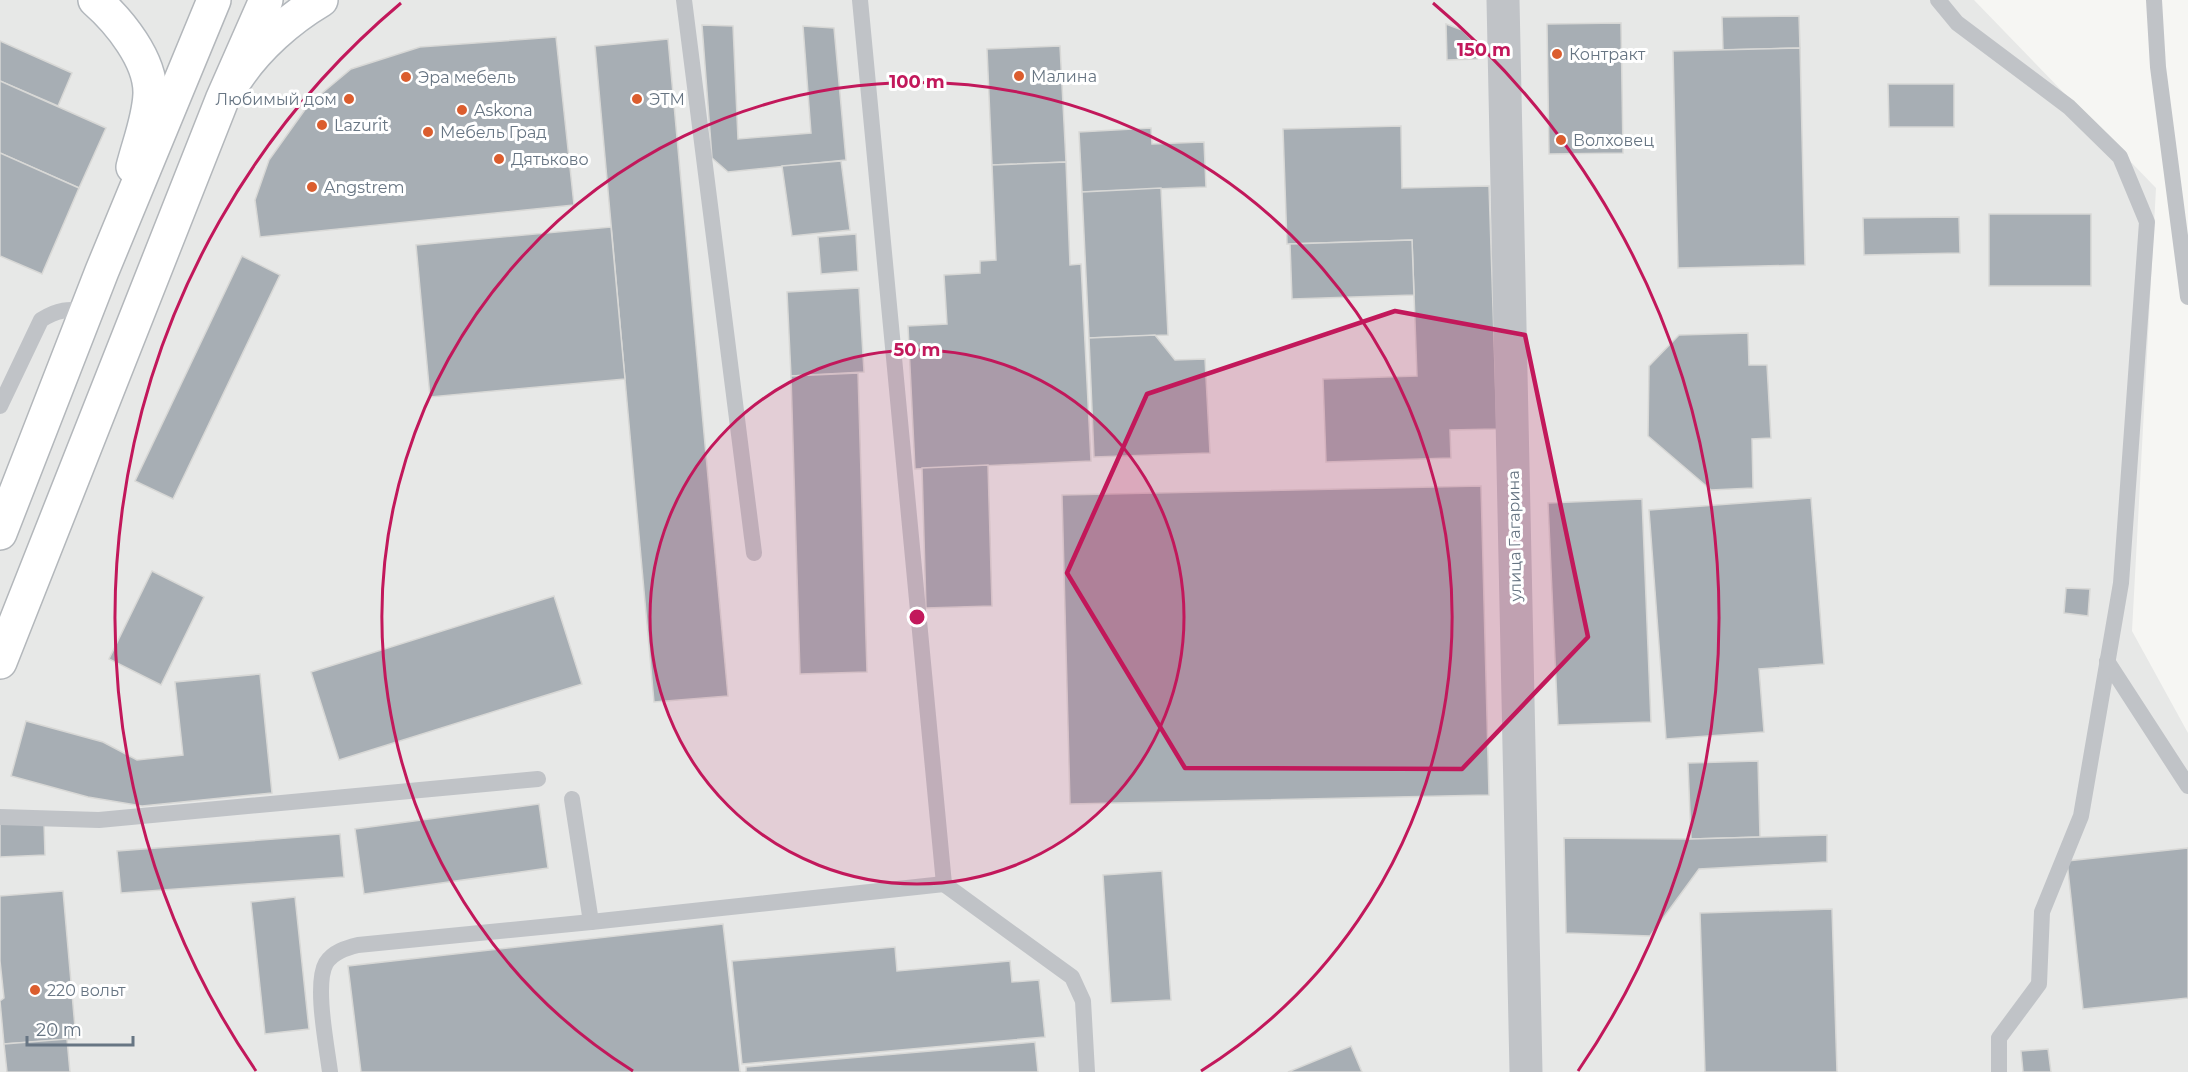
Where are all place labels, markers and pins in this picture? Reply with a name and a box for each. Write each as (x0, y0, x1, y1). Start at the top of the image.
place label: Контракт (1569, 45, 1646, 64)
marker: Контракт (1550, 47, 1564, 61)
place label: Малина (1031, 67, 1097, 86)
place label: Эра мебель (418, 68, 516, 87)
marker: Малина (1012, 69, 1026, 83)
marker: Эра мебель (399, 70, 413, 84)
place label: Любимый дом (215, 90, 337, 109)
place label: ЭТМ (649, 90, 685, 109)
marker: Любимый дом (342, 92, 356, 106)
marker: ЭТМ (630, 92, 644, 106)
place label: Askona (474, 101, 533, 120)
marker: Askona (455, 103, 469, 117)
place label: Lazurit (334, 116, 389, 135)
marker: Lazurit (315, 118, 329, 132)
place label: Мебель Град (440, 123, 547, 142)
marker: Мебель Град (421, 125, 435, 139)
place label: Волховец (1573, 131, 1654, 150)
marker: Волховец (1554, 133, 1568, 147)
place label: Дятьково (511, 150, 589, 169)
marker: Дятьково (492, 152, 506, 166)
place label: Angstrem (324, 178, 404, 197)
marker: Angstrem (305, 180, 319, 194)
centre of rings (907, 607, 927, 627)
place label: 220 вольт (47, 981, 126, 1000)
marker: 220 вольт (28, 983, 42, 997)

